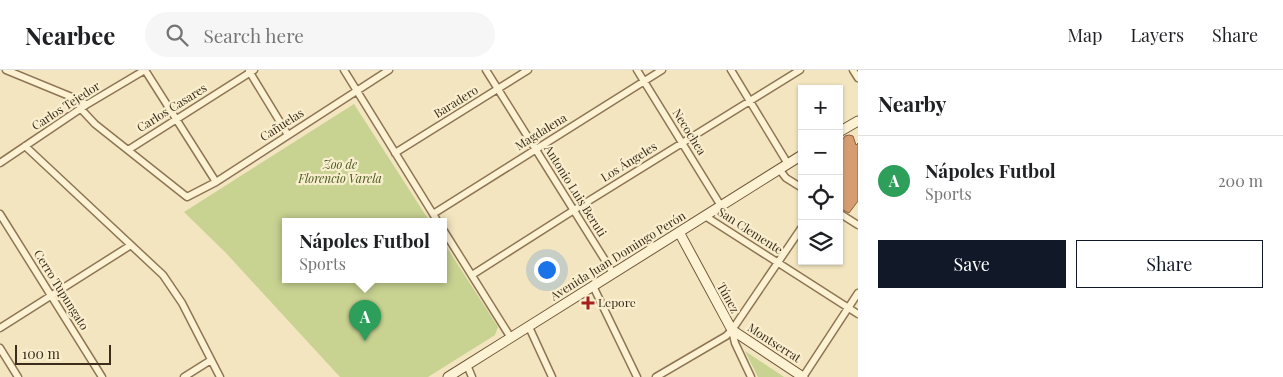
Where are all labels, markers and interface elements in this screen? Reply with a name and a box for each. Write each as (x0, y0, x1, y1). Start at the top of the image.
search box (145, 12, 495, 57)
text: Nearbee (25, 19, 115, 51)
icon: search (163, 21, 191, 49)
text: Search here (203, 22, 304, 48)
text: Map (1067, 23, 1102, 47)
text: Layers (1130, 23, 1184, 47)
text: Share (1212, 23, 1258, 47)
street label: Carlos Tejedor (28, 77, 103, 133)
street label: Carlos Casares (133, 79, 209, 135)
street label: Baradero (430, 81, 481, 121)
map controls (798, 85, 843, 265)
button: + (798, 85, 843, 130)
text: Nearby (878, 89, 947, 117)
street label: Cañuelas (256, 104, 306, 144)
street label: Necochea (669, 105, 710, 158)
street label: Magdalena (512, 109, 569, 153)
button: − (798, 130, 843, 175)
street label: Los Ángeles (597, 138, 660, 185)
street label: Antonio Luis Beruti (541, 141, 611, 240)
park label: Zoo de Florencio Varela (297, 156, 382, 186)
text: Nápoles Futbol (925, 157, 1056, 183)
text: A (889, 170, 899, 191)
text: 200 m (1218, 170, 1263, 191)
button: locate (798, 175, 843, 220)
text: Sports (925, 183, 972, 204)
street label: San Clemente (715, 203, 786, 257)
street label: Avenida Juan Domingo Perón (546, 207, 688, 304)
popup (282, 218, 447, 283)
button: layers (798, 220, 843, 265)
text: Nápoles Futbol (299, 227, 430, 253)
button: Save (878, 240, 1066, 288)
button: Share (1076, 240, 1263, 288)
street label: Cerro Tupungato (31, 246, 93, 333)
text: Sports (299, 253, 346, 274)
your location (534, 257, 560, 283)
street label: Túnez (714, 279, 744, 316)
place label: Lepore (598, 294, 636, 310)
marker: Lepore (582, 297, 594, 309)
pin: A (349, 300, 381, 341)
street label: Montserrat (745, 319, 805, 366)
scale bar (15, 342, 111, 365)
text: 100 m (22, 344, 60, 363)

